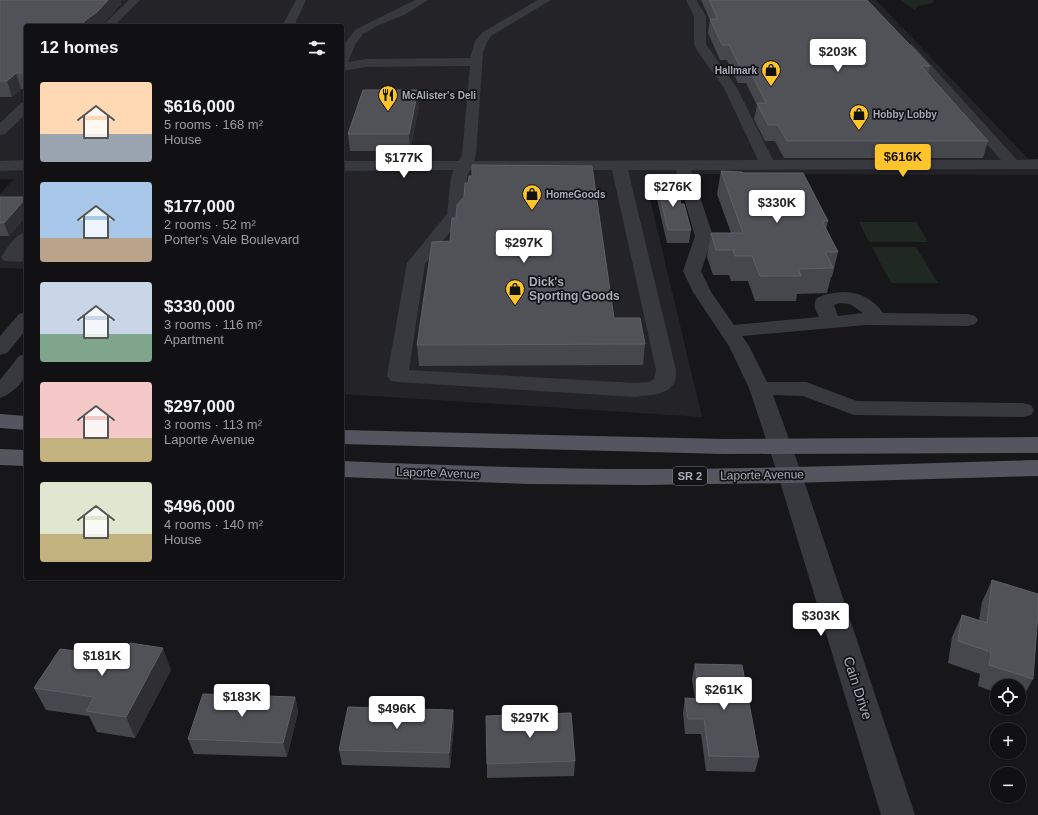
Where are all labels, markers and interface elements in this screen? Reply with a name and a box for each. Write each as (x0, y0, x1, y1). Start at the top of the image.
icon: filters (306, 37, 328, 59)
text: 12 homes (40, 38, 118, 57)
pin: $203K (810, 39, 866, 73)
text: $203K (819, 44, 857, 59)
shop icon: Hallmark (760, 59, 782, 87)
place label: Hallmark (715, 65, 757, 76)
restaurant icon: McAlister's Deli (377, 84, 399, 112)
place label: McAlister's Deli (402, 90, 476, 101)
text: $616,000 (164, 97, 235, 116)
icon: home (72, 98, 120, 146)
shop icon: Hobby Lobby (848, 103, 870, 131)
place label: Hobby Lobby (873, 109, 937, 120)
text: 5 rooms · 168 m² (164, 117, 263, 132)
text: House (164, 132, 202, 147)
pin: $616K (875, 144, 931, 178)
pin: $177K (376, 145, 432, 179)
text: $616K (884, 149, 922, 164)
text: $177K (385, 150, 423, 165)
pin: $276K (645, 174, 701, 208)
text: $276K (654, 179, 692, 194)
shop icon: HomeGoods (521, 183, 543, 211)
place label: HomeGoods (546, 189, 606, 200)
pin: $330K (749, 190, 805, 224)
text: $330K (758, 195, 796, 210)
text: $177,000 (164, 197, 235, 216)
icon: home (72, 198, 120, 246)
text: 2 rooms · 52 m² (164, 217, 256, 232)
pin: $297K (496, 230, 552, 264)
text: Porter's Vale Boulevard (164, 232, 299, 247)
text: $297K (505, 235, 543, 250)
place label: Dick's Sporting Goods (529, 275, 620, 303)
shop icon: Dick's Sporting Goods (504, 278, 526, 306)
text: $330,000 (164, 297, 235, 316)
icon: home (72, 298, 120, 346)
text: 3 rooms · 116 m² (164, 317, 262, 332)
text: Apartment (164, 332, 224, 347)
text: $297,000 (164, 397, 235, 416)
icon: home (72, 398, 120, 446)
text: 3 rooms · 113 m² (164, 417, 262, 432)
text: Laporte Avenue (164, 432, 255, 447)
street label: Laporte Avenue (396, 465, 480, 481)
road number: SR 2 (673, 467, 707, 485)
street label: Laporte Avenue (720, 467, 804, 483)
text: $496,000 (164, 497, 235, 516)
icon: home (72, 498, 120, 546)
text: 4 rooms · 140 m² (164, 517, 263, 532)
text: House (164, 532, 202, 547)
pin: $303K (793, 603, 849, 637)
text: $303K (802, 608, 840, 623)
pin: $181K (74, 643, 130, 677)
text: $181K (83, 648, 121, 663)
street label: Cain Drive (840, 654, 876, 722)
pin: $261K (696, 677, 752, 711)
map controls (990, 679, 1026, 803)
button: locate (990, 679, 1026, 715)
text: $261K (705, 682, 743, 697)
pin: $183K (214, 684, 270, 718)
text: $183K (223, 689, 261, 704)
pin: $496K (369, 696, 425, 730)
text: $496K (378, 701, 416, 716)
pin: $297K (502, 705, 558, 739)
text: $297K (511, 710, 549, 725)
button: + (990, 723, 1026, 759)
button: − (990, 767, 1026, 803)

